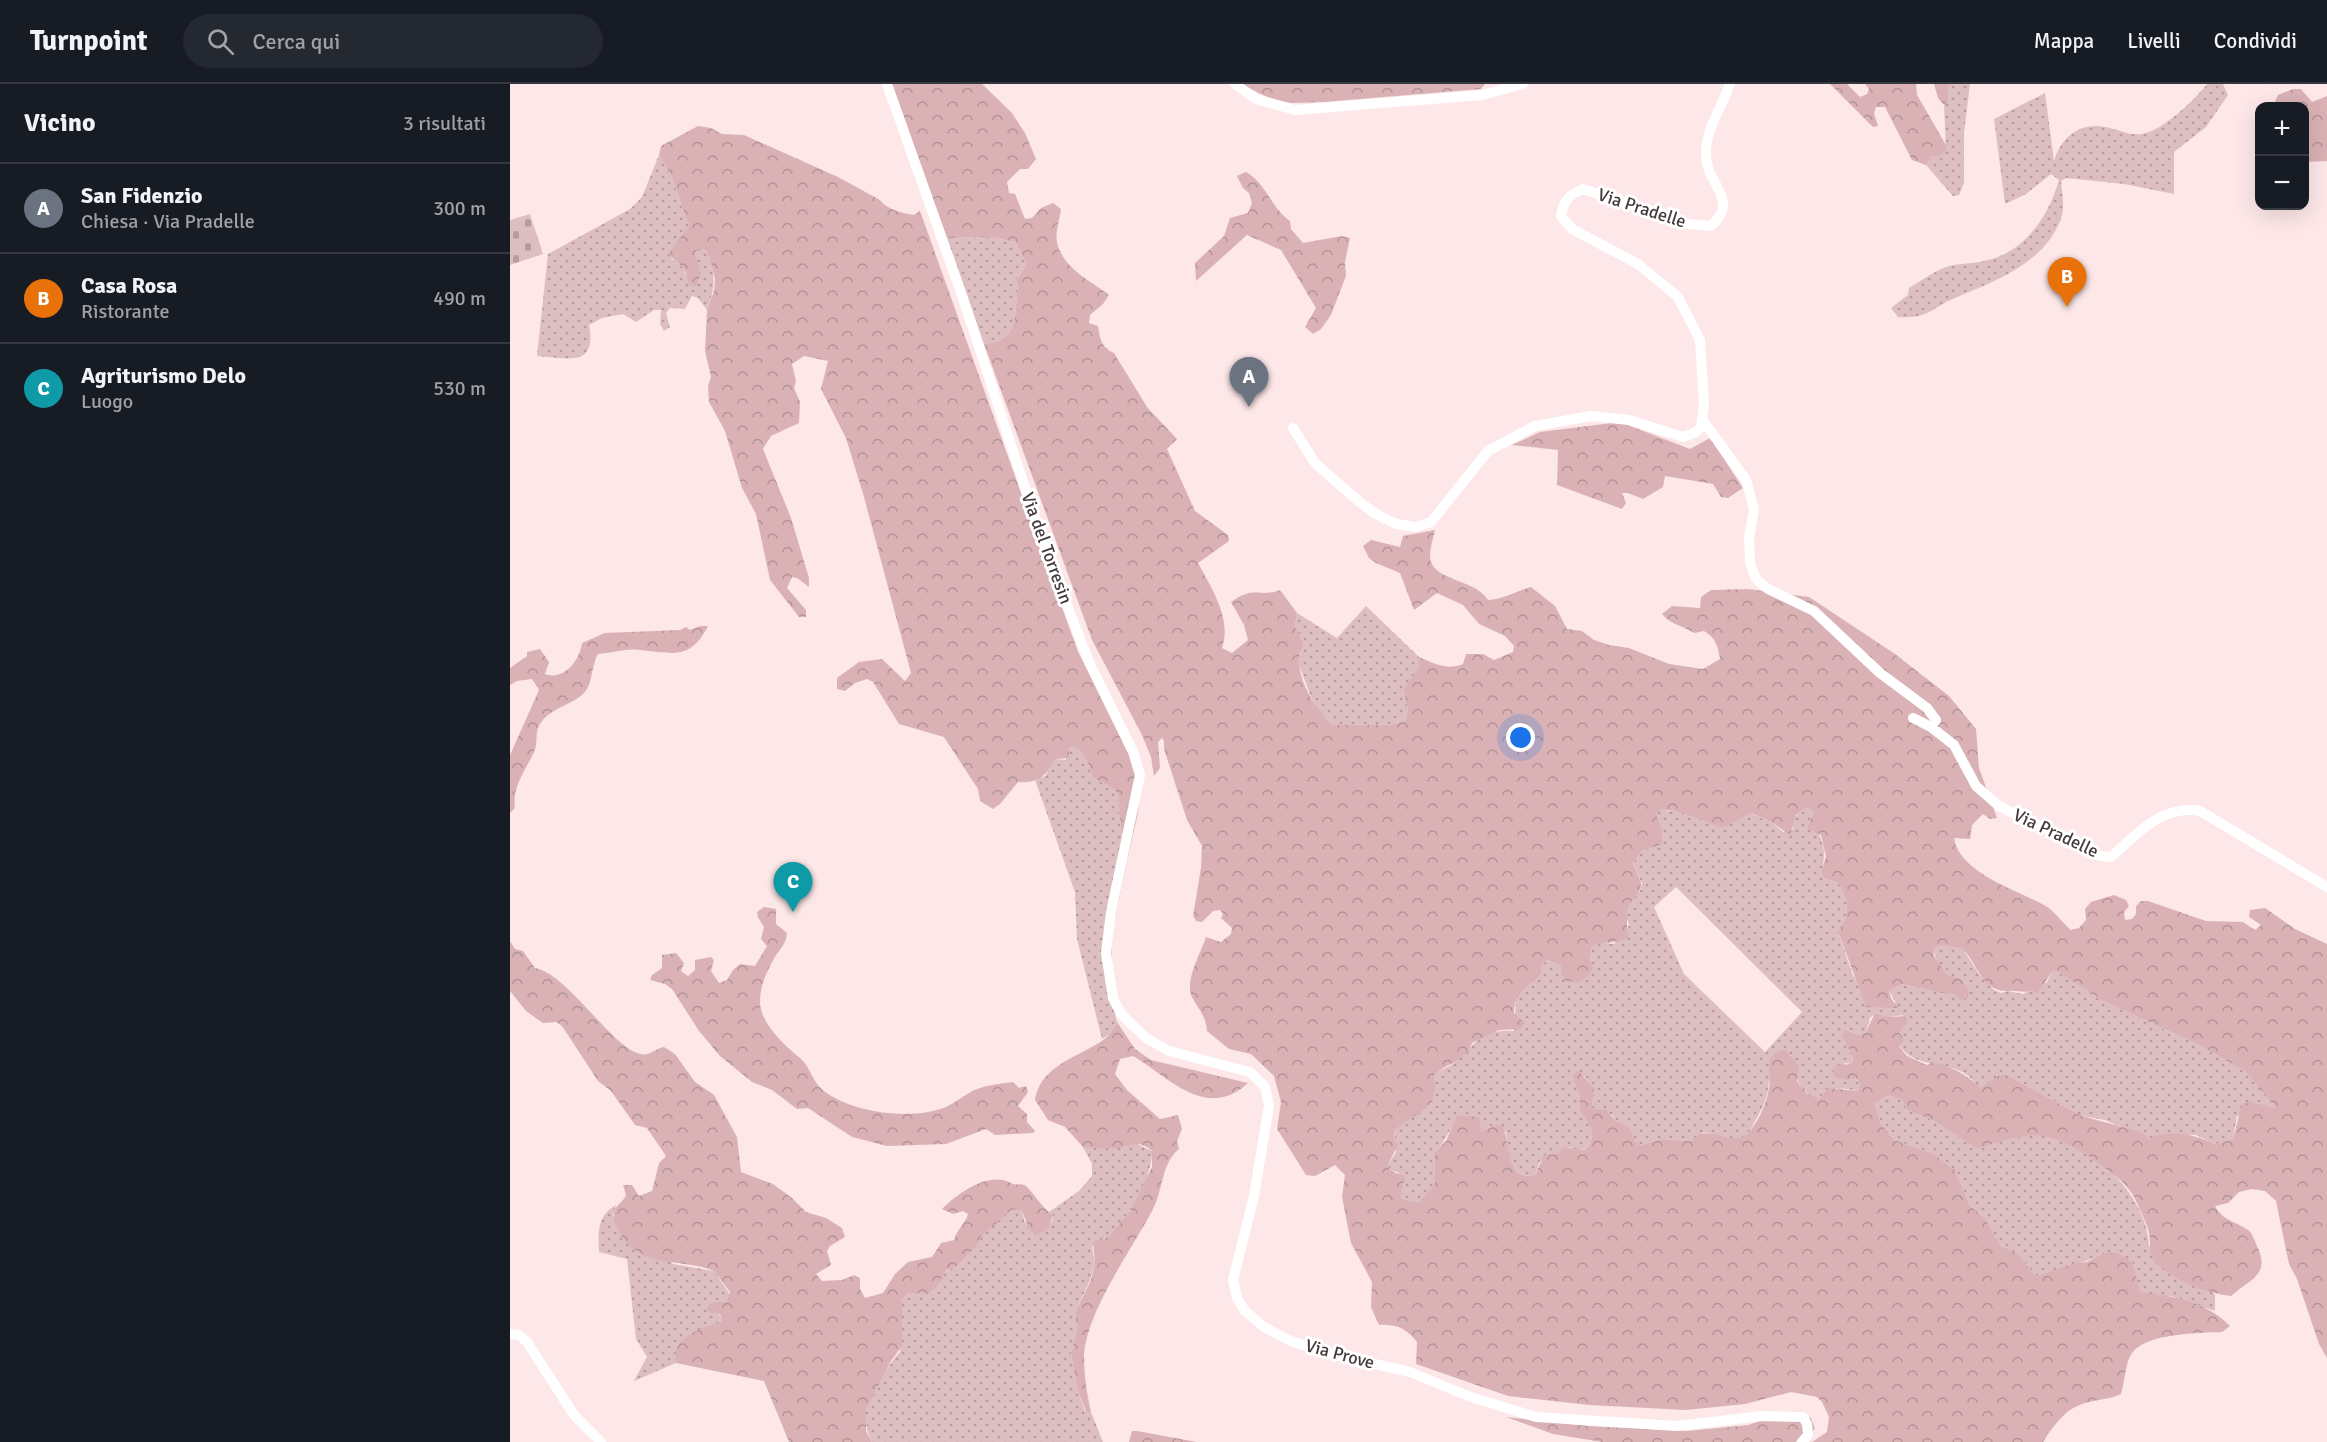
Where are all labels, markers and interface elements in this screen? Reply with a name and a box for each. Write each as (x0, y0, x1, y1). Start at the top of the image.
search box (183, 14, 603, 68)
text: Turnpoint (30, 24, 147, 58)
icon: search (204, 25, 237, 58)
text: Cerca qui (252, 28, 340, 55)
text: Mappa (2034, 28, 2094, 54)
text: Livelli (2127, 28, 2181, 54)
text: Condividi (2214, 28, 2297, 54)
map controls (2255, 102, 2309, 210)
button: + (2255, 102, 2309, 156)
text: Vicino (24, 107, 96, 139)
text: 3 risultati (403, 111, 486, 136)
button: − (2255, 156, 2309, 210)
text: San Fidenzio (81, 182, 202, 209)
street label: Via Pradelle (1595, 183, 1689, 233)
text: A (37, 196, 50, 221)
text: 300 m (433, 196, 486, 221)
text: Chiesa · Via Pradelle (81, 209, 255, 234)
pin: B (2048, 258, 2086, 307)
text: Casa Rosa (81, 272, 177, 299)
text: B (37, 286, 50, 311)
text: 490 m (433, 286, 486, 311)
text: Ristorante (81, 299, 170, 324)
pin: A (1230, 358, 1268, 407)
text: Agriturismo Delo (81, 362, 246, 389)
text: C (37, 376, 50, 401)
text: 530 m (433, 376, 486, 401)
text: Luogo (81, 389, 133, 414)
street label: Via del Torresin (1017, 489, 1077, 607)
your location (1506, 723, 1535, 752)
street label: Via Pradelle (2010, 804, 2102, 862)
pin: C (774, 862, 812, 912)
street label: Via Prove (1303, 1334, 1377, 1374)

